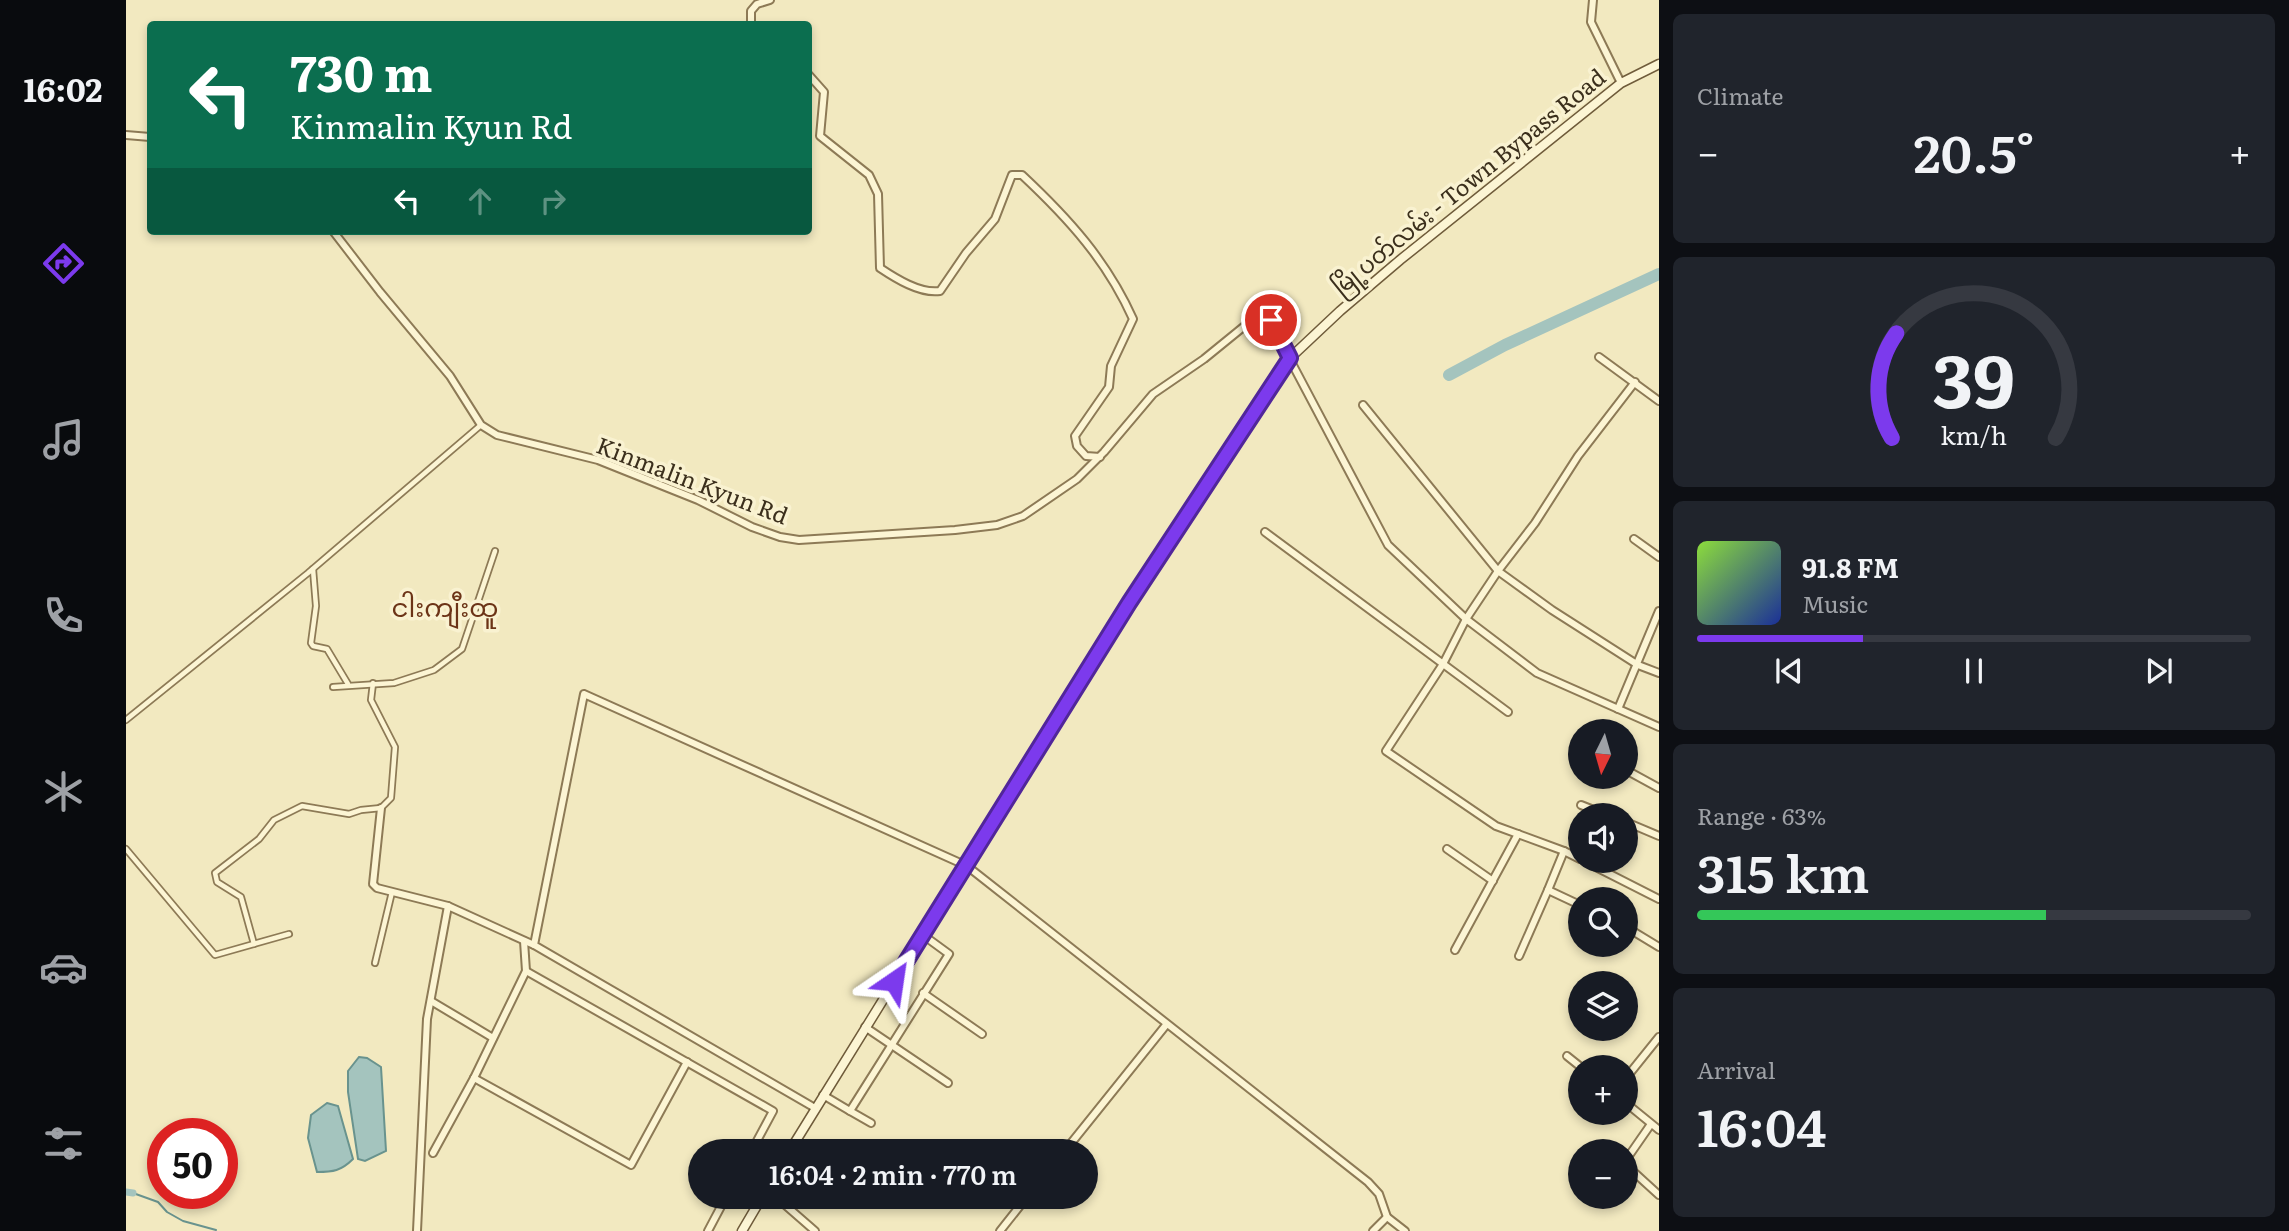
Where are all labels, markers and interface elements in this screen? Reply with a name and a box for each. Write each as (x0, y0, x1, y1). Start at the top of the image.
text: 730 m (290, 34, 433, 107)
icon: left (175, 49, 266, 140)
street label: မြို့ပတ်လမ်း - Town Bypass Road (1324, 59, 1614, 305)
text: 16:02 (24, 64, 102, 112)
text: Climate (1697, 78, 1783, 112)
text: Kinmalin Kyun Rd (290, 101, 572, 149)
text: 20.5° (1913, 112, 2035, 189)
text: − (1697, 122, 1719, 179)
text: + (2229, 122, 2251, 179)
icon: left (388, 182, 426, 220)
icon: ahead (461, 182, 499, 220)
icon: right (534, 182, 572, 220)
icon: directions (39, 239, 88, 288)
pin (1241, 290, 1301, 350)
icon: arrive (1252, 301, 1290, 339)
text: 39 (1933, 323, 2015, 431)
icon: music (39, 415, 88, 464)
text: km/h (1941, 416, 2007, 453)
street label: Kinmalin Kyun Rd (592, 427, 794, 531)
text: 91.8 FM (1802, 547, 1899, 586)
district label: ငါးကျီးထူ (392, 586, 499, 629)
text: Music (1802, 586, 1868, 620)
icon: phone (39, 591, 88, 640)
icon: previous (1770, 652, 1808, 690)
icon: pause (1955, 652, 1993, 690)
icon: next (2140, 652, 2178, 690)
north arrow (1568, 719, 1638, 789)
map controls (1568, 719, 1638, 1209)
icon: climate (39, 767, 88, 816)
text: Range · 63% (1697, 798, 1826, 832)
button: sound (1568, 803, 1638, 873)
text: 315 km (1697, 832, 1870, 909)
button: search (1568, 887, 1638, 957)
icon: car (39, 943, 88, 992)
position arrow (857, 944, 931, 1018)
button: layers (1568, 971, 1638, 1041)
text: Arrival (1697, 1052, 1776, 1086)
button: + (1568, 1055, 1638, 1125)
text: 16:04 (1697, 1086, 1826, 1163)
speed limit sign: 50 (147, 1118, 238, 1209)
icon: filters (39, 1119, 88, 1168)
button: − (1568, 1139, 1638, 1209)
text: 16:04 · 2 min · 770 m (769, 1154, 1017, 1193)

